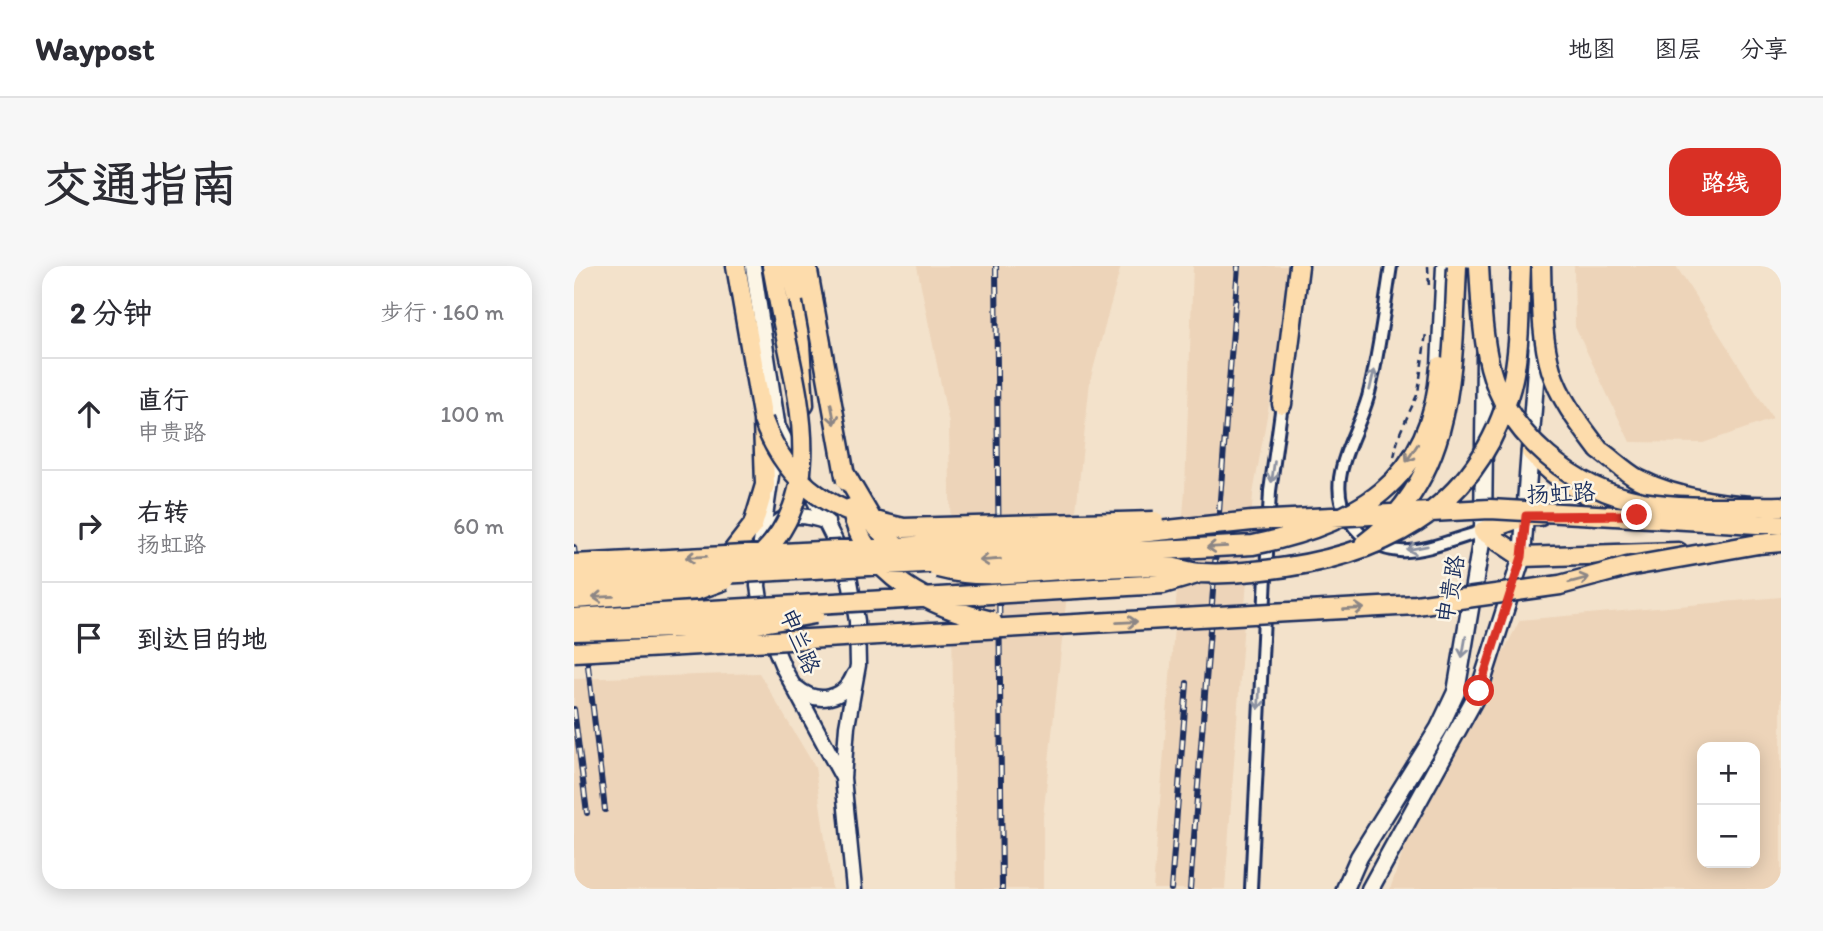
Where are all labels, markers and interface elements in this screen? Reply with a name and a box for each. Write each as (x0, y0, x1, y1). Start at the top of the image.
text: Waypost (35, 29, 155, 68)
text: 地图 (1568, 34, 1616, 63)
text: 图层 (1654, 34, 1702, 63)
text: 分享 (1740, 34, 1788, 63)
button: 路线 (1669, 148, 1781, 216)
text: 交通指南 (42, 154, 238, 213)
text: 2 分钟 (70, 294, 153, 331)
text: 步行 · 160 m (381, 298, 504, 326)
one-way arrow (1365, 369, 1379, 392)
text: 直行 (137, 384, 189, 416)
icon: ahead (70, 395, 108, 433)
text: 100 m (440, 400, 504, 428)
one-way arrow (826, 402, 840, 425)
text: 申贵路 (137, 418, 206, 446)
one-way arrow (1405, 443, 1420, 462)
one-way arrow (1266, 460, 1279, 483)
street label: 扬虹路 (1526, 477, 1596, 509)
text: 右转 (137, 496, 189, 528)
route end (1621, 499, 1652, 530)
icon: right (70, 507, 108, 545)
text: 60 m (453, 512, 504, 540)
text: 扬虹路 (137, 530, 206, 558)
one-way arrow (1205, 540, 1228, 553)
one-way arrow (1406, 542, 1429, 555)
one-way arrow (684, 551, 707, 564)
one-way arrow (978, 553, 1001, 566)
street label: 申贵路 (1430, 553, 1470, 625)
one-way arrow (1567, 573, 1590, 586)
one-way arrow (592, 591, 614, 604)
one-way arrow (1342, 602, 1365, 615)
street label: 申兰路 (774, 604, 826, 678)
one-way arrow (1115, 615, 1138, 628)
icon: arrive (70, 619, 108, 657)
text: 到达目的地 (137, 623, 267, 655)
one-way arrow (1457, 635, 1470, 658)
route start (1463, 675, 1494, 706)
one-way arrow (1252, 687, 1265, 710)
map controls (1697, 742, 1760, 868)
button: + (1697, 742, 1760, 805)
button: − (1697, 805, 1760, 868)

